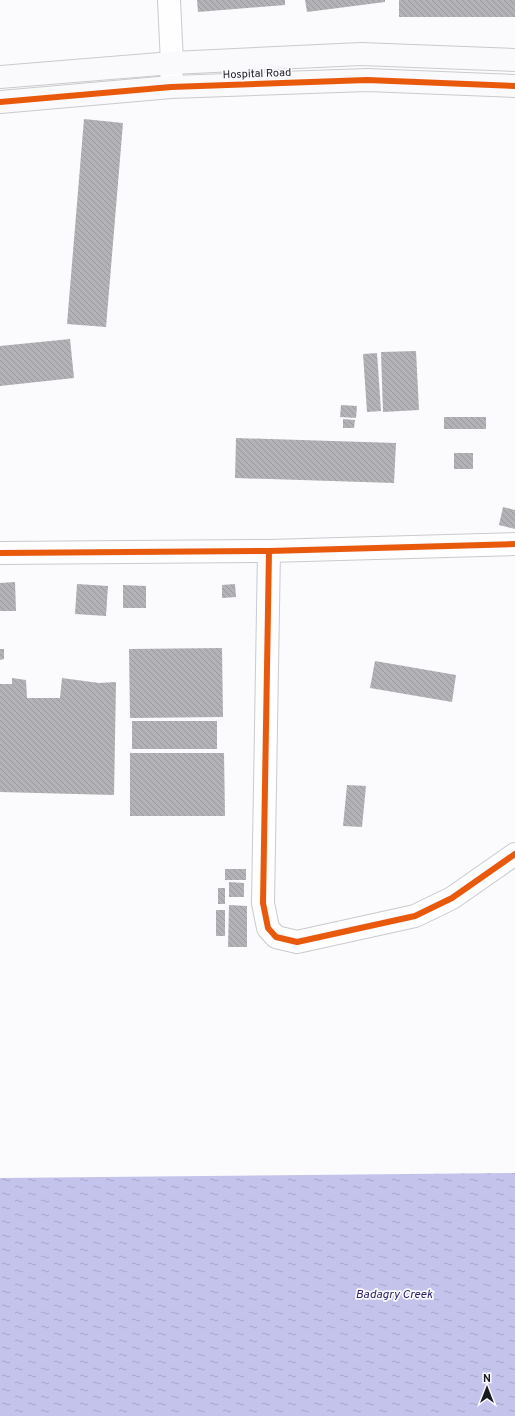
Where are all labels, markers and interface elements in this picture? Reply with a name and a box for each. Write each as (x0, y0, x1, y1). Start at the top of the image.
street label: Hospital Road (222, 66, 292, 82)
water label: Badagry Creek (356, 1287, 433, 1303)
north arrow (467, 1368, 507, 1408)
text: N (483, 1372, 491, 1386)

